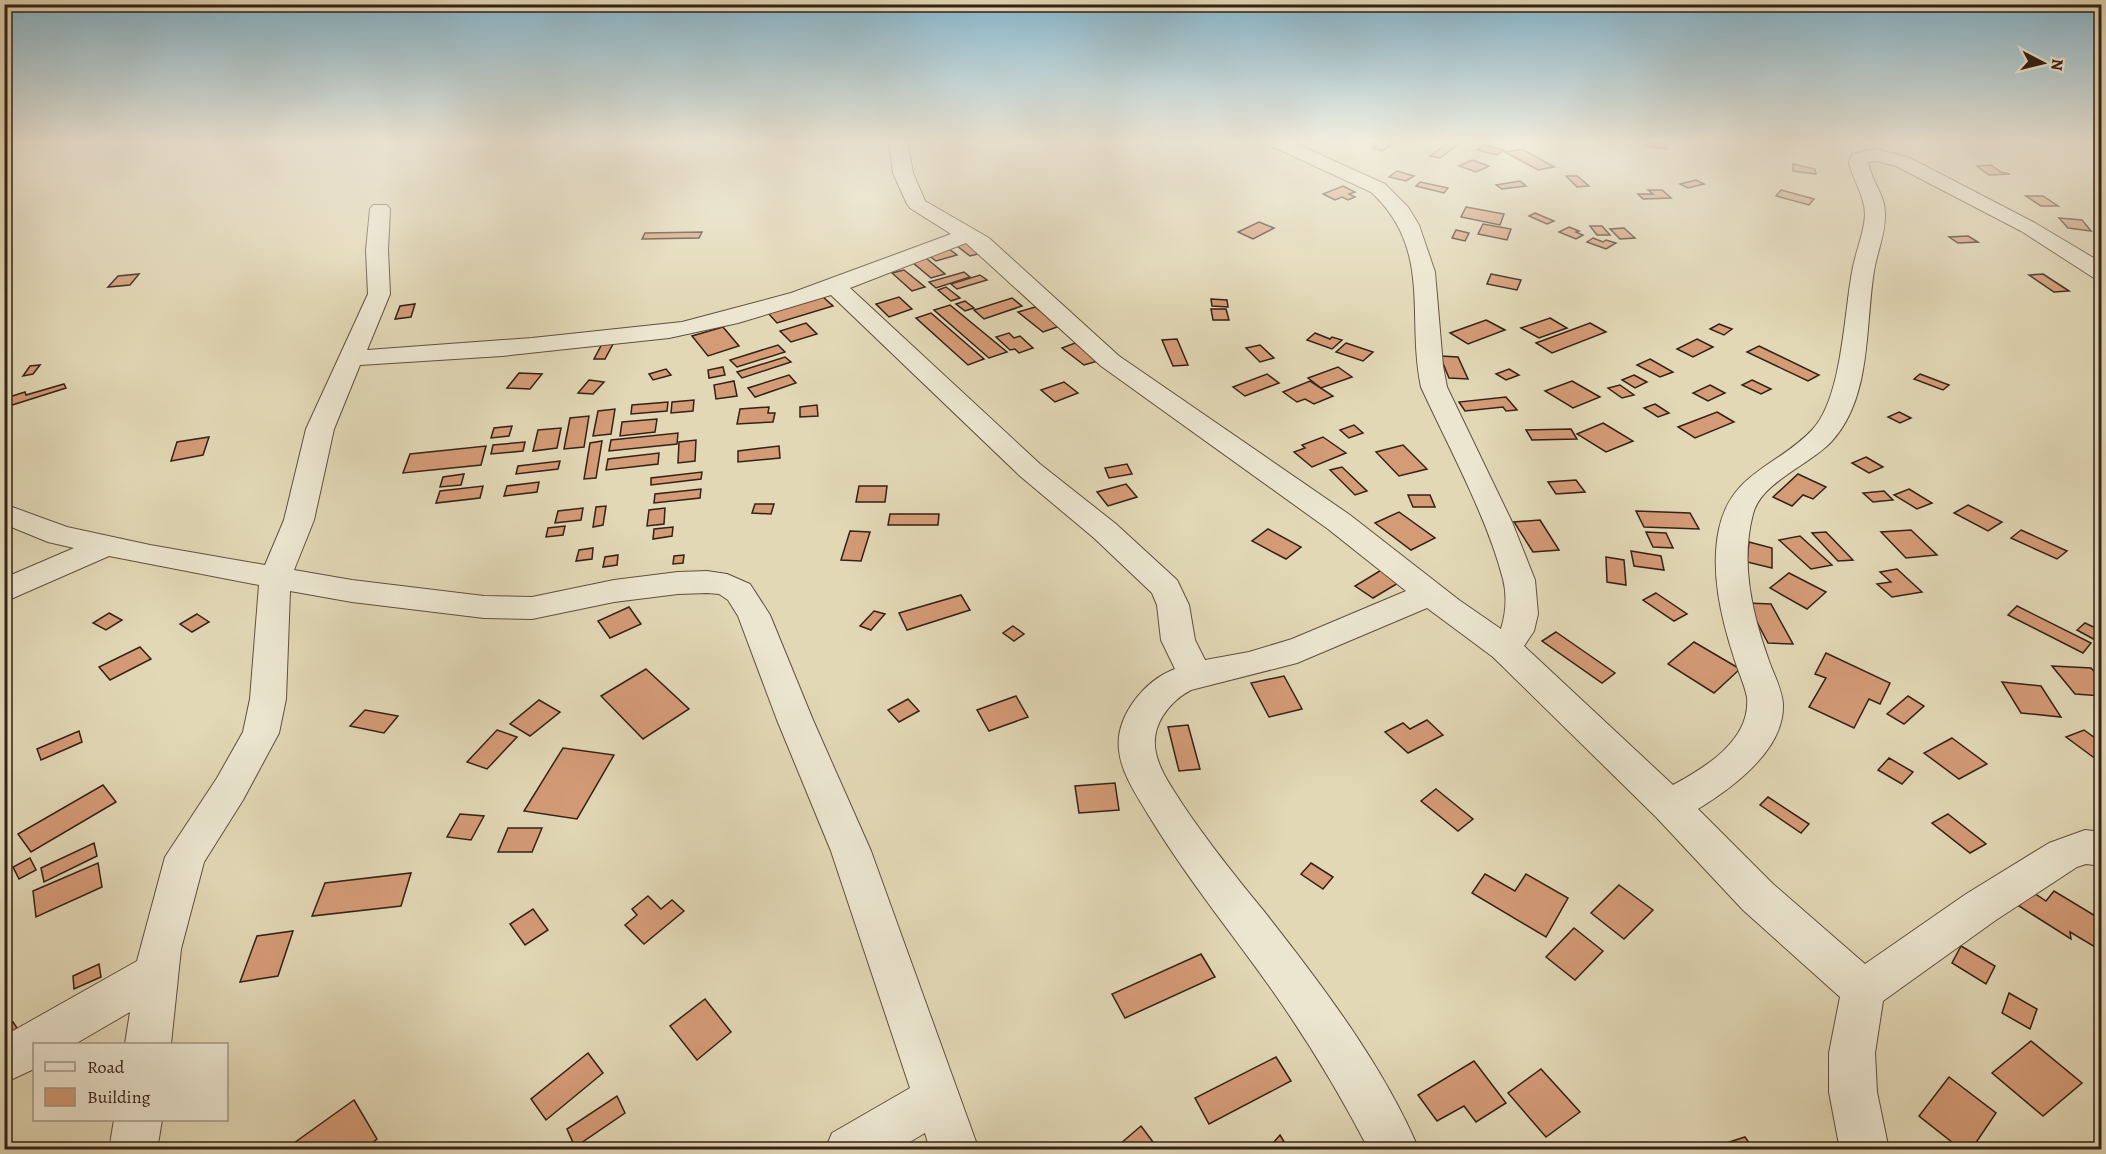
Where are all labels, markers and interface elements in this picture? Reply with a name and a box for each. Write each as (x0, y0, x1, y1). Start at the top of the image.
north arrow (2013, 33, 2073, 93)
text: N (2045, 58, 2069, 72)
legend (33, 1043, 228, 1121)
text: Road (87, 1055, 125, 1079)
text: Building (87, 1085, 151, 1109)

